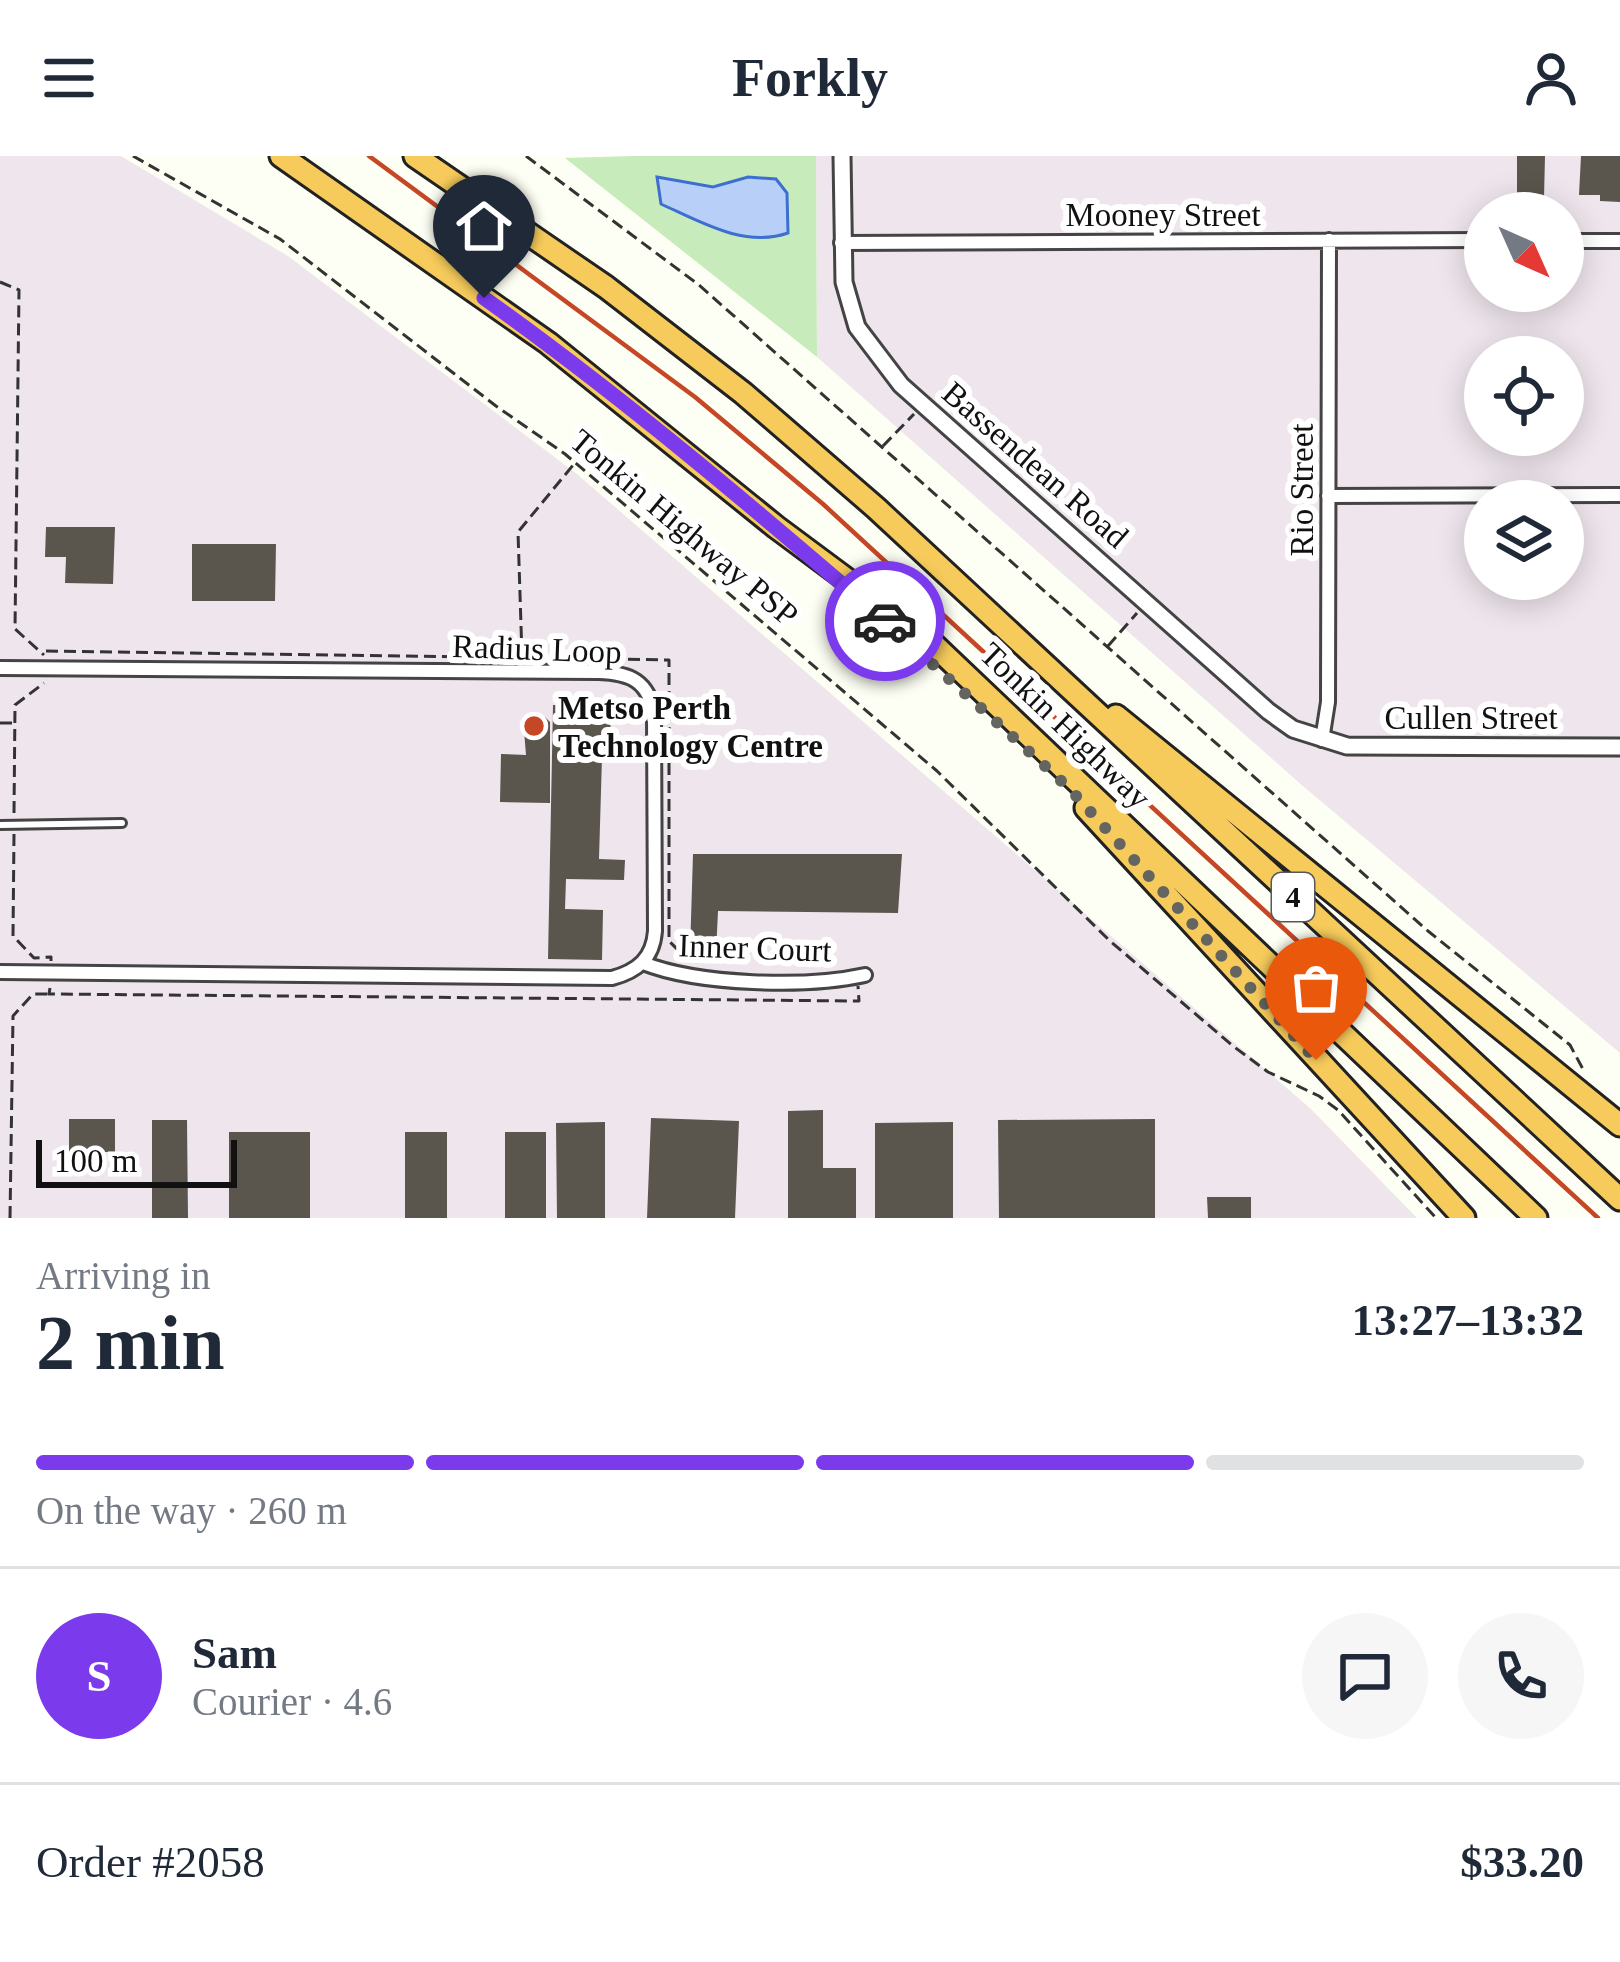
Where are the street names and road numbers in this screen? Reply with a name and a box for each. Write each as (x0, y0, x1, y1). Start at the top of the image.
street label: Mooney Street (1065, 197, 1261, 233)
street label: Bassendean Road (935, 375, 1136, 555)
street label: Tonkin Highway PSP (563, 422, 805, 633)
street label: Rio Street (1284, 424, 1320, 556)
street label: Radius Loop (452, 628, 622, 670)
street label: Tonkin Highway (973, 636, 1158, 816)
street label: Cullen Street (1384, 700, 1558, 736)
road number: 4 (1272, 873, 1314, 921)
street label: Inner Court (678, 927, 832, 969)

